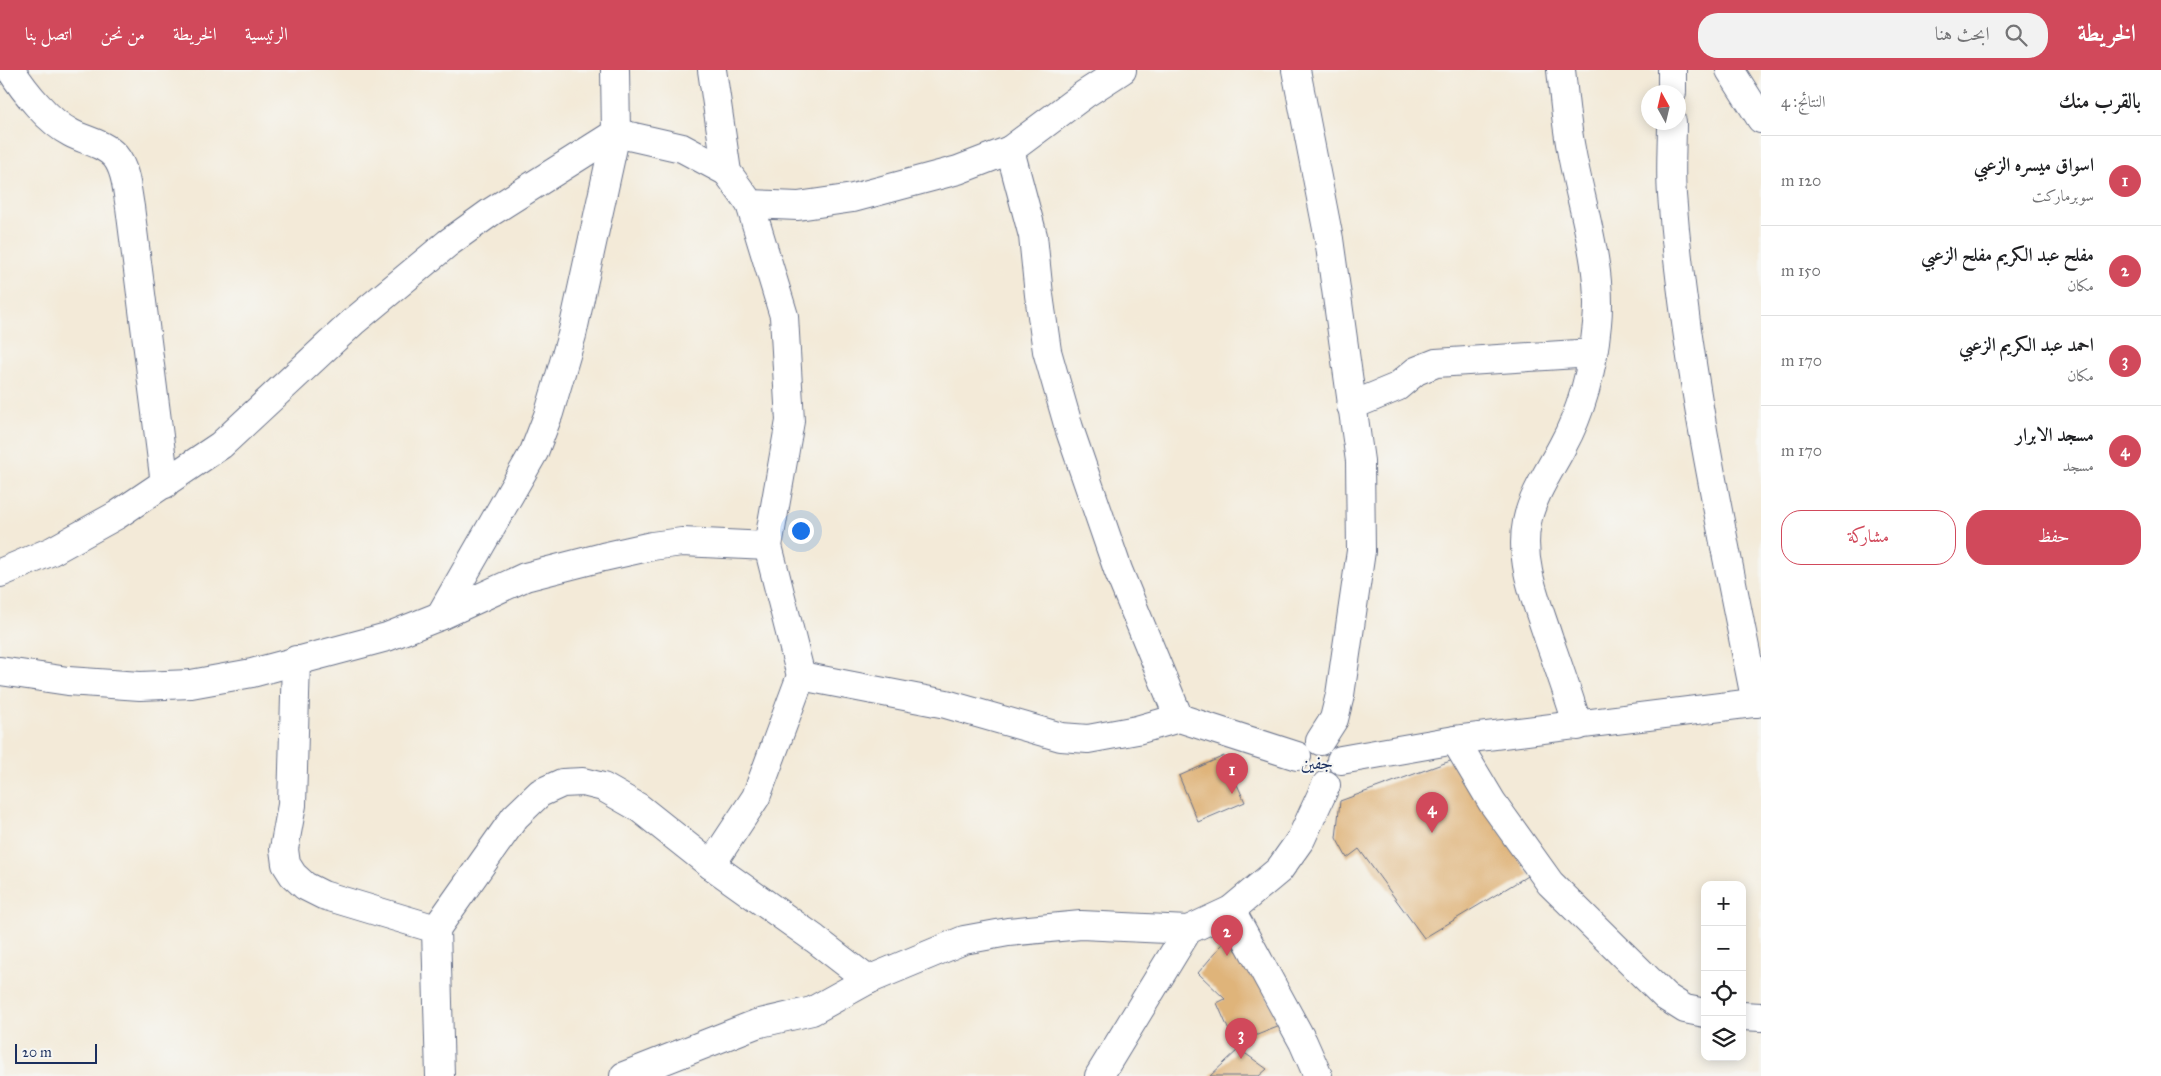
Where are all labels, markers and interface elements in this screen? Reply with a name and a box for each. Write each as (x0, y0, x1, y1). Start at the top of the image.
search box (1698, 13, 2048, 58)
text: الخريطة (2078, 18, 2136, 48)
icon: search (2002, 21, 2030, 49)
text: ابحث هنا (1935, 22, 1990, 45)
text: اتصل بنا (25, 23, 72, 45)
text: من نحن (100, 23, 145, 45)
text: الخريطة (173, 23, 217, 45)
text: الرئيسية (245, 23, 288, 45)
north arrow (1641, 85, 1686, 130)
text: بالقرب منك (2059, 88, 2141, 114)
text: النتائج: 4 (1781, 92, 1826, 111)
text: اسواق ميسره الزعبي (1974, 153, 2094, 176)
text: 120 m (1781, 171, 1821, 190)
text: 1 (2122, 171, 2128, 190)
text: سوبرماركت (2032, 186, 2094, 205)
text: مفلح عبد الكريم مفلح الزعبي (1921, 243, 2094, 266)
text: 150 m (1781, 261, 1821, 280)
text: 2 (2121, 261, 2129, 280)
text: مكان (2067, 276, 2094, 295)
text: احمد عبد الكريم الزعبي (1959, 333, 2094, 356)
text: 170 m (1781, 351, 1822, 370)
text: 3 (2122, 351, 2128, 370)
text: مكان (2067, 366, 2094, 385)
text: مسجد الابرار (2015, 423, 2094, 446)
text: 170 m (1781, 441, 1822, 460)
text: 4 (2121, 441, 2129, 460)
text: مسجد (2063, 456, 2094, 475)
button: مشاركة (1781, 510, 1956, 565)
button: حفظ (1966, 510, 2141, 565)
your location (788, 518, 814, 544)
district label: جفين (1301, 752, 1333, 774)
pin: 1 (1216, 753, 1248, 794)
pin: 4 (1416, 792, 1448, 833)
map controls (1701, 881, 1746, 1061)
button: + (1701, 881, 1746, 926)
pin: 2 (1211, 915, 1243, 956)
button: − (1701, 926, 1746, 971)
button: locate (1701, 971, 1746, 1016)
button: layers (1701, 1016, 1746, 1061)
pin: 3 (1225, 1018, 1257, 1059)
scale bar (15, 1041, 98, 1064)
text: 20 m (22, 1044, 52, 1061)

